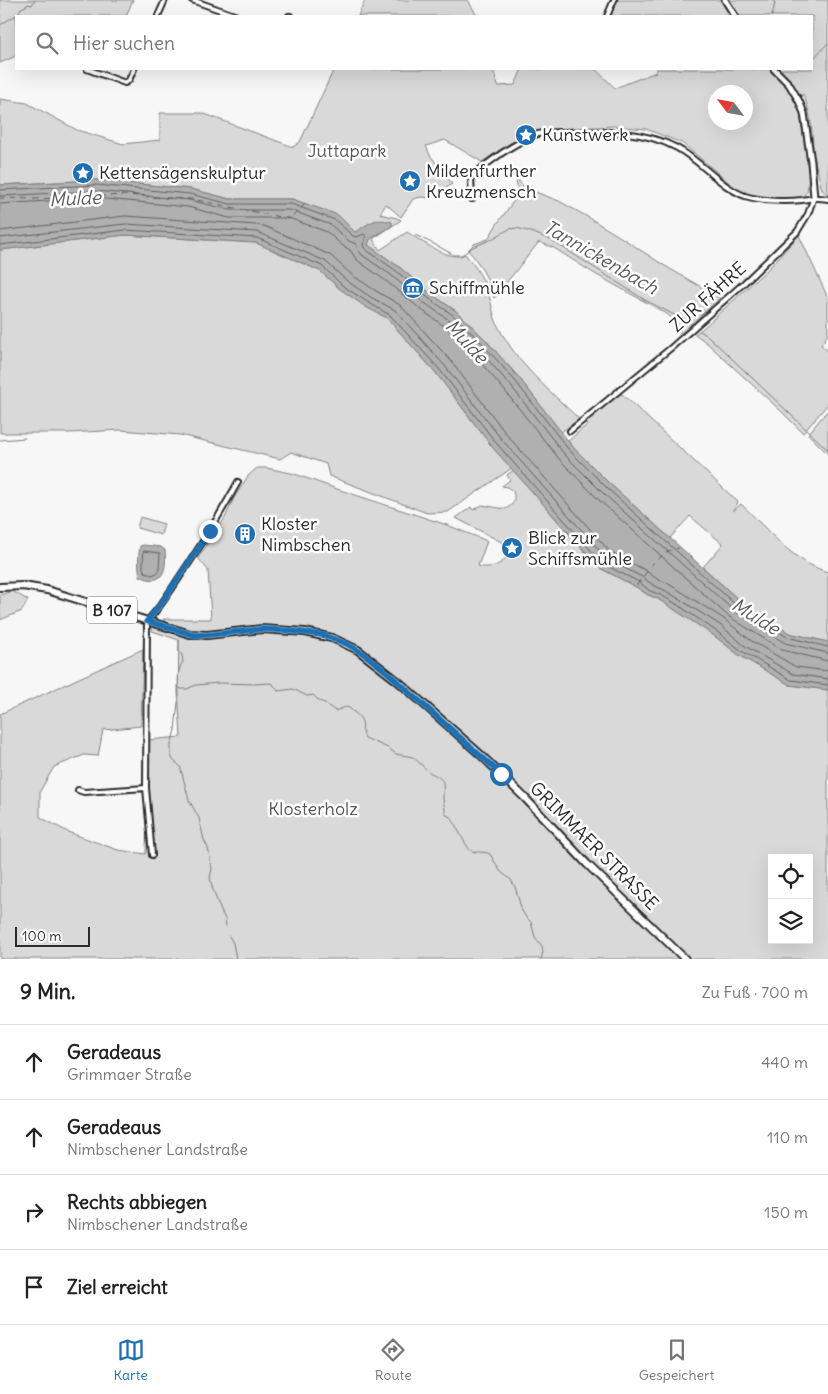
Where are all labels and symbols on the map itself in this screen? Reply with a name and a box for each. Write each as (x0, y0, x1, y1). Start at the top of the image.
north arrow (708, 85, 753, 130)
place icon: Kunstwerk (514, 123, 538, 147)
place label: Kunstwerk (542, 123, 629, 146)
park label: Juttapark (307, 139, 387, 162)
place label: Mildenfurther Kreuzmensch (426, 159, 537, 203)
place icon: Kettensägenskulptur (71, 161, 95, 185)
place label: Kettensägenskulptur (99, 161, 267, 184)
place icon: Mildenfurther Kreuzmensch (398, 169, 422, 193)
water label: Mulde (48, 185, 103, 211)
water label: Tannickenbach (540, 215, 663, 300)
street label: ZUR FÄHRE (665, 257, 750, 337)
museum icon: Schiffmühle (401, 276, 425, 300)
place label: Schiffmühle (429, 276, 525, 299)
water label: Mulde (441, 314, 495, 369)
place label: Kloster Nimbschen (261, 512, 351, 556)
route end (199, 520, 222, 543)
building icon: Kloster Nimbschen (233, 522, 257, 546)
place label: Blick zur Schiffsmühle (528, 526, 632, 570)
place icon: Blick zur Schiffsmühle (500, 536, 524, 560)
water label: Mulde (728, 592, 786, 641)
road number: B 107 (87, 596, 137, 624)
route start (490, 763, 513, 786)
street label: GRIMMAER STRASSE (525, 777, 663, 915)
park label: Klosterholz (268, 797, 358, 820)
scale bar (15, 924, 90, 947)

